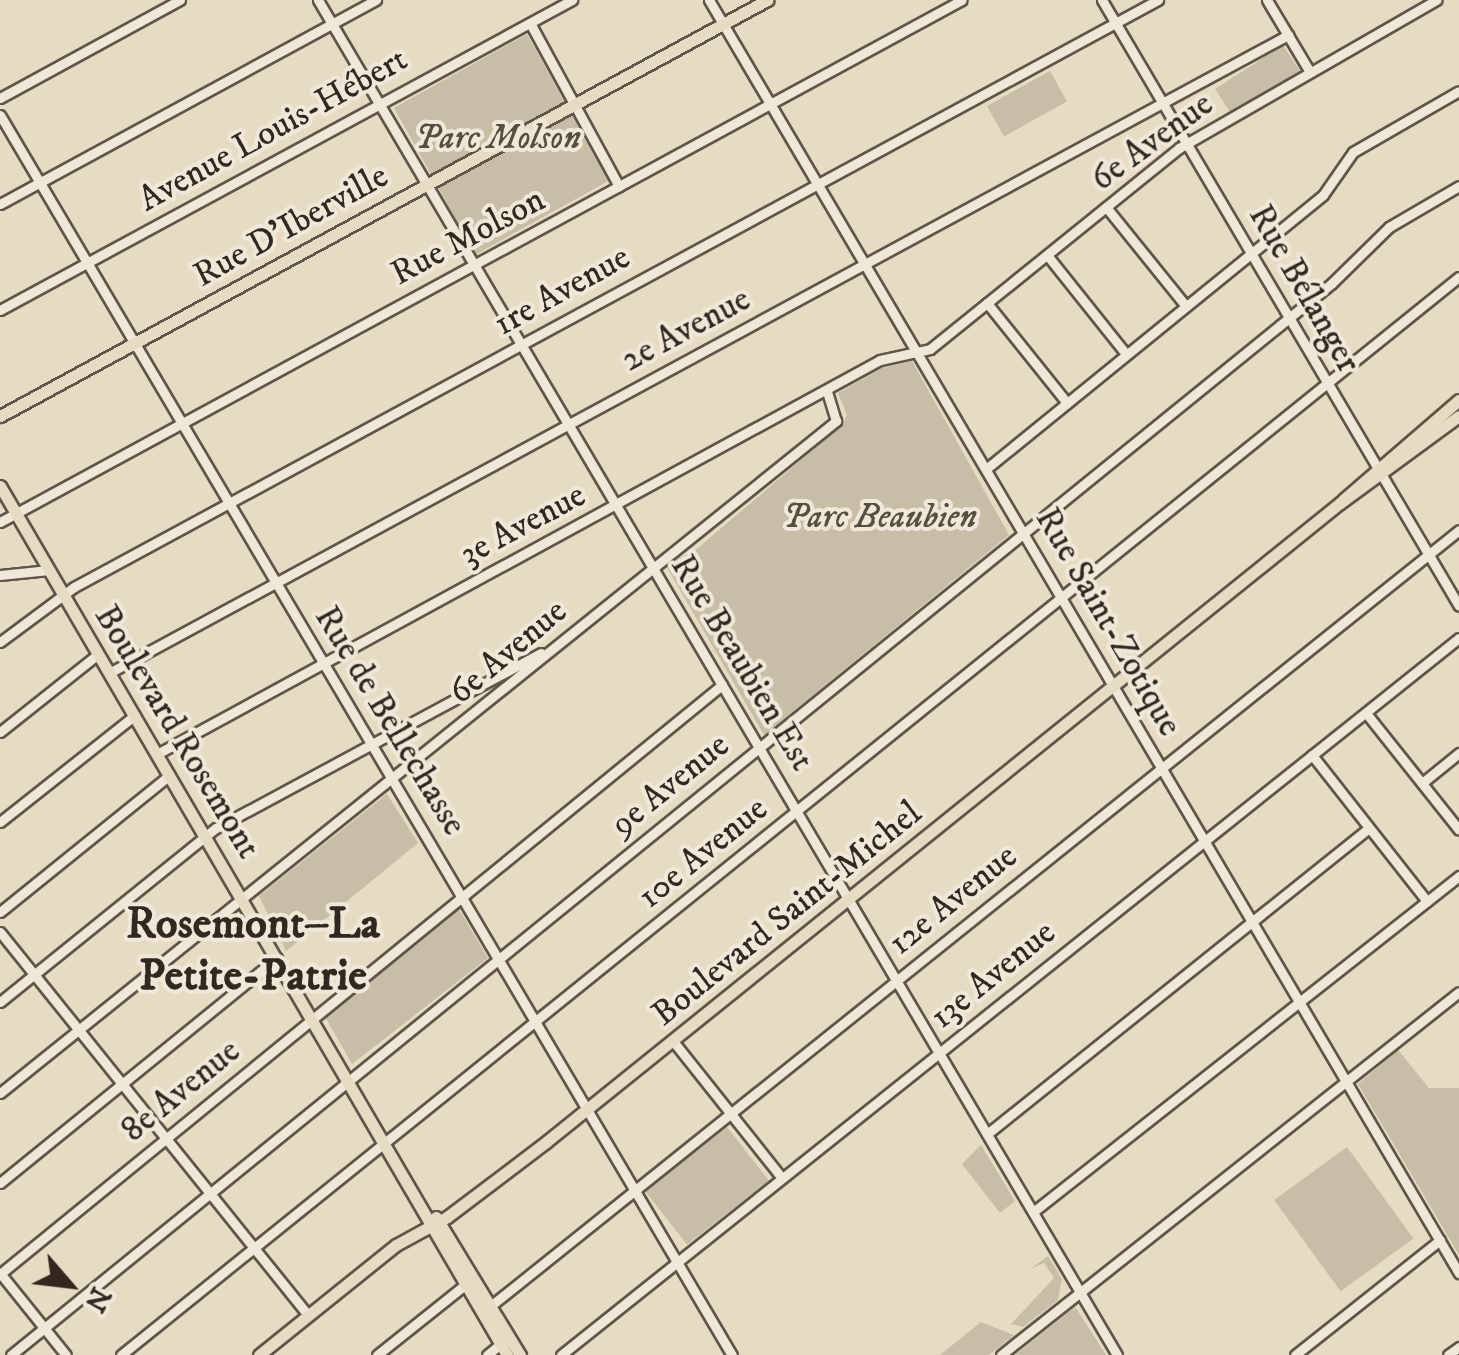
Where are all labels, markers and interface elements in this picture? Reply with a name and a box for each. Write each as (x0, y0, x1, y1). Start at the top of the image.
street label: Avenue Louis-Hébert (131, 39, 415, 221)
street label: 6e Avenue (1083, 84, 1221, 200)
park label: Parc Molson (415, 117, 581, 159)
street label: Rue D'Iberville (186, 155, 396, 297)
street label: Rue Molson (384, 179, 552, 295)
street label: Rue Bélanger (1239, 198, 1369, 380)
street label: 1re Avenue (487, 237, 637, 345)
street label: 2e Avenue (614, 279, 758, 381)
street label: 3e Avenue (453, 475, 593, 575)
park label: Parc Beaubien (783, 496, 977, 538)
street label: Rue Saint-Zotique (1026, 500, 1190, 744)
street label: Rue Beaubien Est (661, 548, 823, 778)
street label: 6e Avenue (440, 591, 576, 713)
street label: Boulevard Rosemont (85, 598, 269, 866)
street label: Rue de Bellechasse (305, 599, 475, 843)
street label: 9e Avenue (602, 725, 738, 845)
street label: 10e Avenue (630, 788, 776, 918)
street label: Boulevard Saint-Michel (644, 793, 930, 1035)
street label: 12e Avenue (880, 836, 1026, 964)
district label: Rosemont–La Petite-Patrie (126, 898, 380, 1004)
street label: 13e Avenue (922, 912, 1064, 1038)
street label: 8e Avenue (113, 1030, 249, 1152)
north arrow (20, 1235, 120, 1335)
text: N (76, 1281, 118, 1318)

